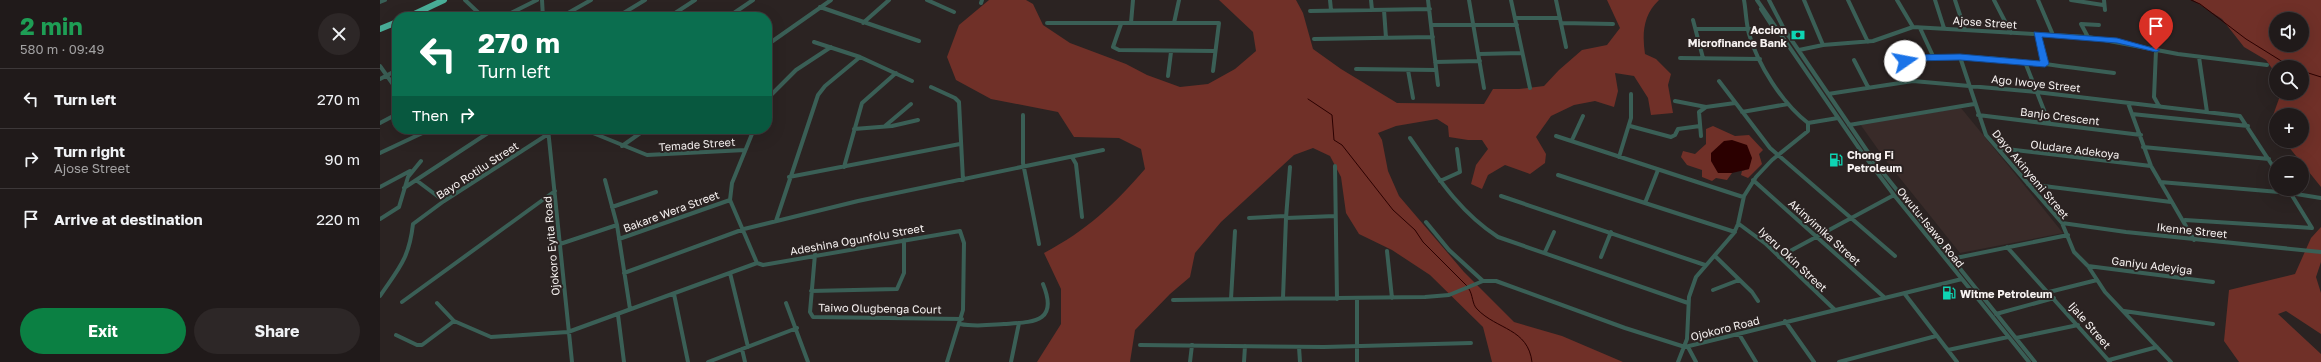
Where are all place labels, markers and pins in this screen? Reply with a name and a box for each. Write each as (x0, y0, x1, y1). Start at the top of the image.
pin (2139, 9, 2173, 50)
place label: Accion Microfinance Bank (1688, 23, 1788, 49)
bank icon: Accion Microfinance Bank (1790, 27, 1806, 43)
place label: Chong Fi Petroleum (1847, 148, 1902, 174)
fuel station icon: Chong Fi Petroleum (1828, 152, 1844, 168)
fuel station icon: Witme Petroleum (1941, 285, 1957, 301)
place label: Witme Petroleum (1960, 287, 2053, 300)

